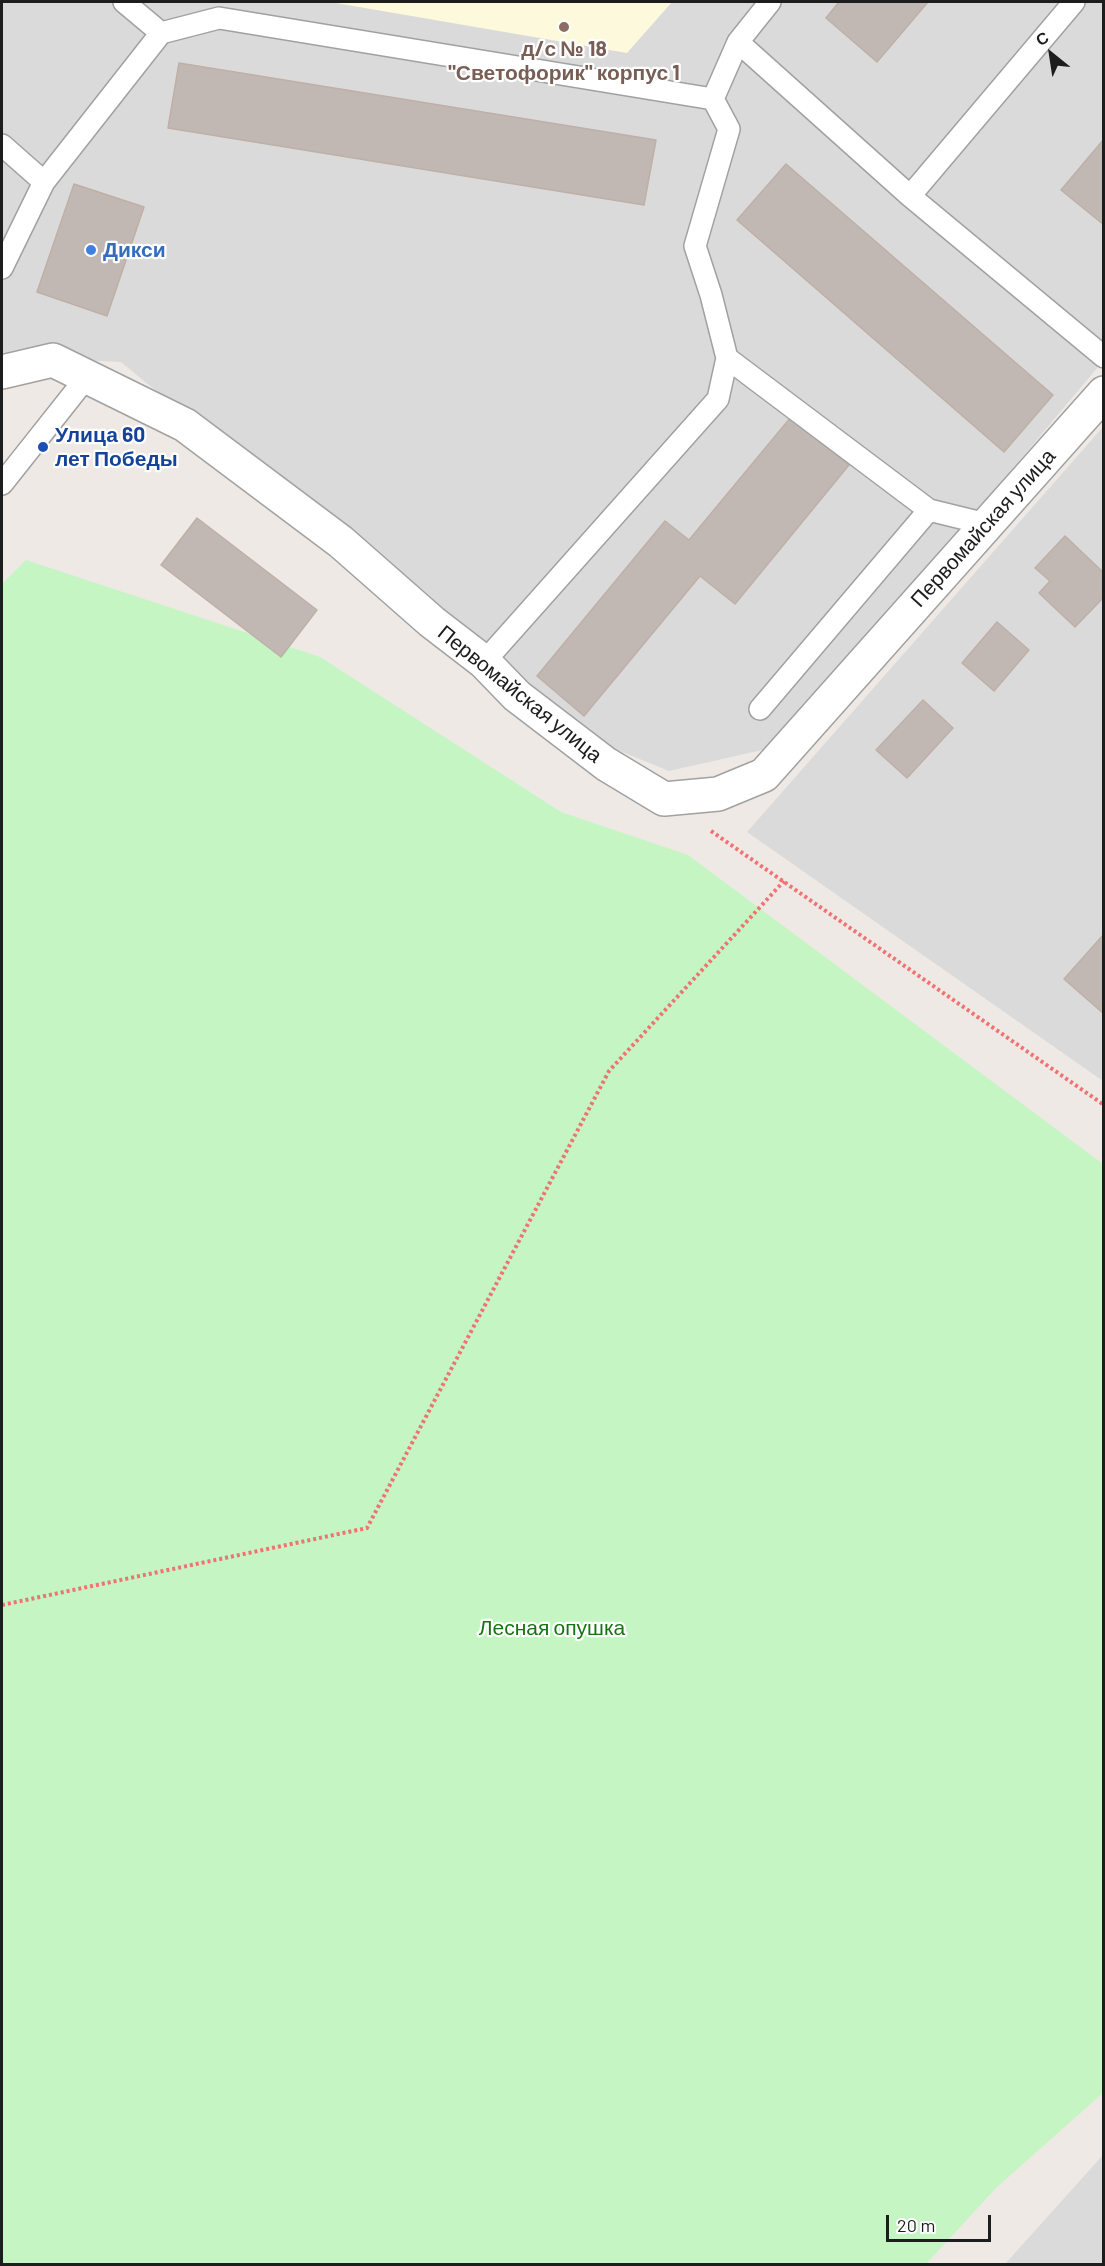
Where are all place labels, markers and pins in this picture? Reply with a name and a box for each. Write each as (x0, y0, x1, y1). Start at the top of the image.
marker: д/с № 18 "Светофорик" корпус 1 (557, 20, 571, 34)
place label: д/с № 18 "Светофорик" корпус 1 (448, 36, 680, 86)
place label: Дикси (103, 237, 166, 263)
marker: Дикси (84, 243, 98, 257)
place label: Улица 60 лет Победы (55, 422, 178, 472)
marker: Улица 60 лет Победы (36, 440, 50, 454)

